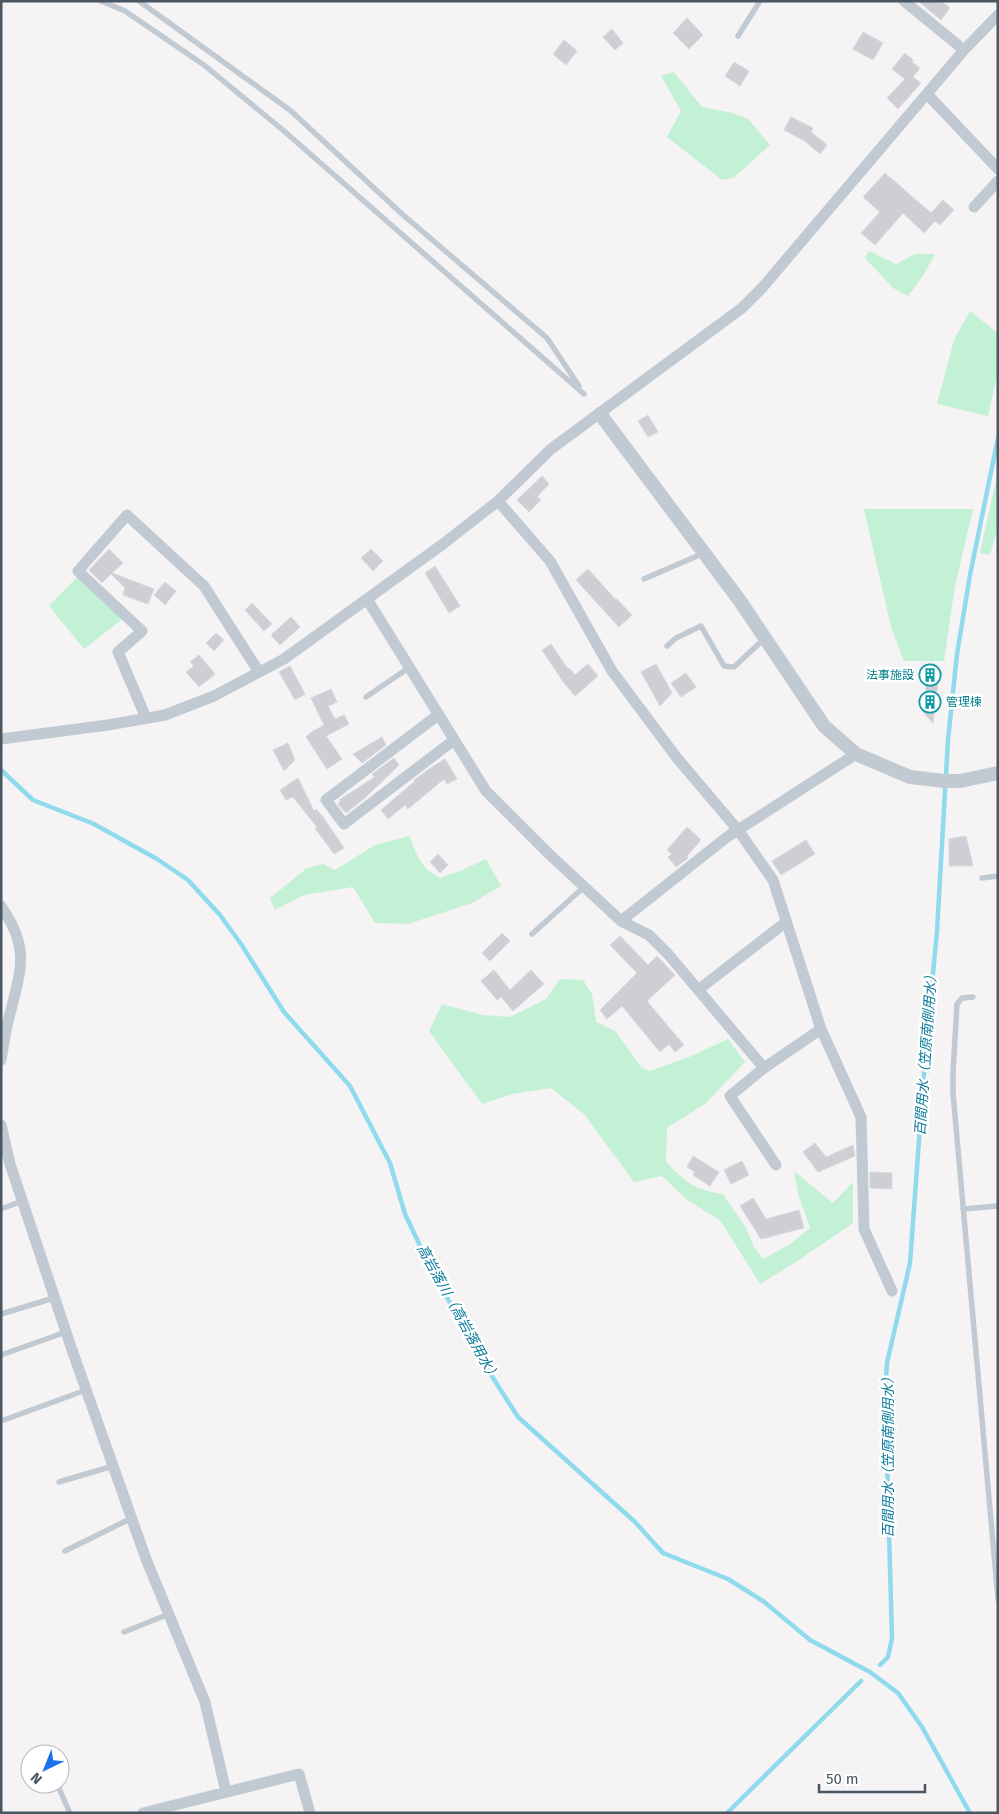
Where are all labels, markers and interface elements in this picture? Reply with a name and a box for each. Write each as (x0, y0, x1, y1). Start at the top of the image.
building icon: 法事施設 (918, 663, 942, 687)
place label: 法事施設 (866, 668, 914, 682)
building icon: 管理棟 (918, 690, 942, 714)
place label: 管理棟 (946, 695, 982, 709)
water label: 百間用水（笠原南側用水） (912, 968, 940, 1136)
water label: 高岩落川（高岩落用水） (413, 1242, 503, 1384)
water label: 百間用水（笠原南側用水） (880, 1370, 897, 1538)
north arrow (20, 1744, 70, 1794)
scale bar (819, 1762, 925, 1794)
text: N (27, 1769, 46, 1788)
text: 50 m (826, 1770, 859, 1788)

